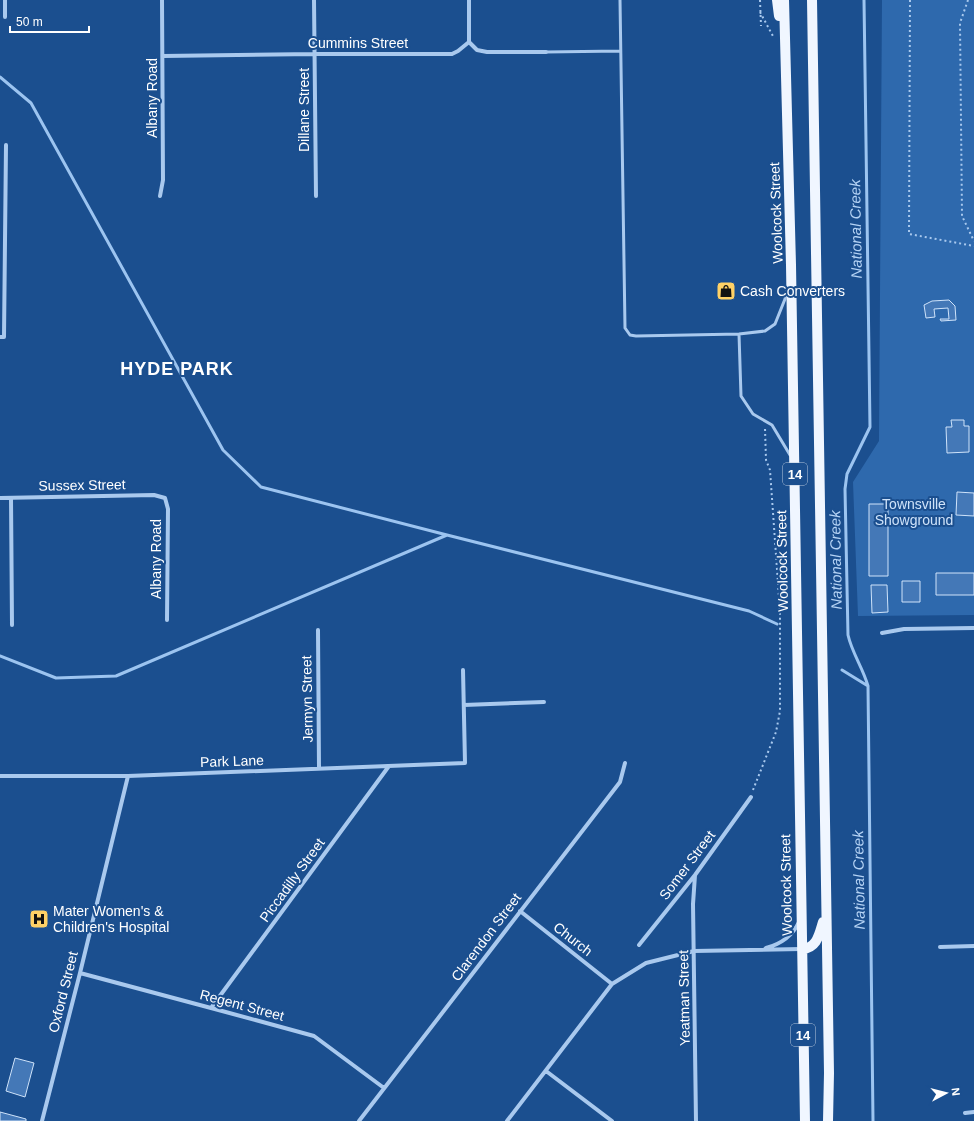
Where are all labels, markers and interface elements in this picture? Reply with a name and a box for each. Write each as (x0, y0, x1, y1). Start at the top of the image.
scale bar (10, 8, 89, 34)
text: 50 m (16, 15, 43, 29)
street label: Cummins Street (308, 35, 408, 51)
street label: Albany Road (144, 58, 160, 138)
street label: Dillane Street (296, 68, 312, 152)
street label: Woolcock Street (766, 162, 786, 264)
water label: National Creek (846, 178, 865, 279)
shop icon: Cash Converters (715, 280, 737, 302)
place label: Cash Converters (740, 283, 845, 299)
district label: HYDE PARK (120, 359, 234, 379)
road number: 14 (783, 463, 807, 485)
street label: Sussex Street (38, 476, 126, 494)
park label: Townsville Showground (875, 496, 953, 528)
water label: National Creek (826, 509, 845, 610)
street label: Woolcock Street (773, 510, 791, 612)
street label: Albany Road (148, 519, 164, 599)
street label: Jermyn Street (298, 655, 316, 743)
street label: Park Lane (200, 752, 264, 770)
street label: Somer Street (656, 827, 718, 903)
water label: National Creek (849, 829, 868, 930)
street label: Woolcock Street (777, 834, 795, 936)
street label: Piccadilly Street (256, 835, 328, 925)
street label: Clarendon Street (448, 890, 524, 984)
place label: Mater Women's & Children's Hospital (53, 903, 169, 935)
hospital icon: Mater Women's & Children's Hospital (28, 908, 50, 930)
street label: Church (550, 919, 596, 959)
street label: Oxford Street (45, 950, 81, 1034)
street label: Yeatman Street (675, 950, 693, 1046)
street label: Regent Street (198, 986, 286, 1024)
road number: 14 (791, 1024, 815, 1046)
north arrow (926, 1073, 966, 1113)
text: N (949, 1087, 962, 1097)

